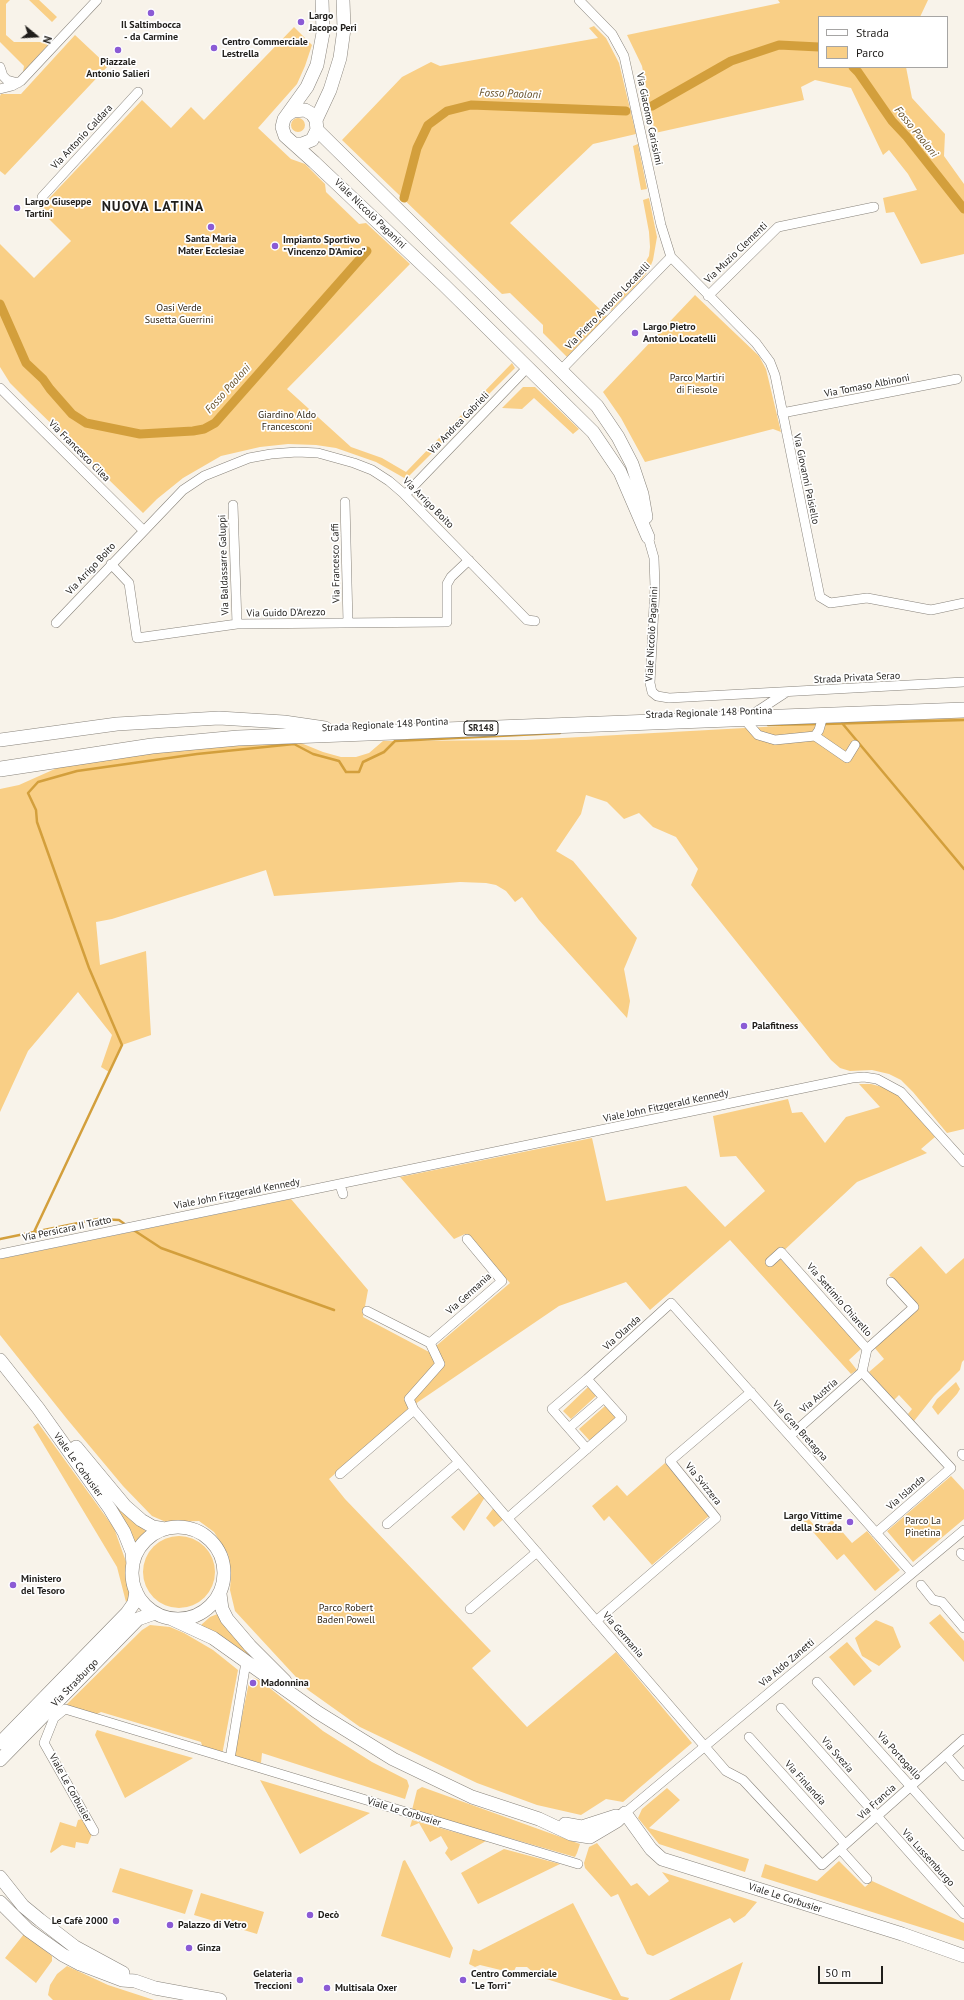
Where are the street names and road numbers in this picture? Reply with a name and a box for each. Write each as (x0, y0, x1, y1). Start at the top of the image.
street label: Via Giacomo Carissimi (633, 72, 665, 166)
street label: Via Antonio Caldara (49, 102, 115, 172)
street label: Viale Niccolò Paganini (332, 177, 408, 251)
street label: Via Muzio Clementi (702, 220, 770, 286)
street label: Via Pietro Antonio Locatelli (563, 260, 653, 352)
street label: Via Tomaso Albinoni (823, 372, 911, 400)
street label: Via Andrea Gabrieli (426, 389, 492, 457)
street label: Via Francesco Cilea (46, 418, 112, 484)
street label: Via Giovanni Paisiello (791, 433, 821, 525)
street label: Via Arrigo Boito (400, 475, 456, 531)
street label: Via Baldassarre Galuppi (216, 514, 232, 616)
street label: Via Francesco Caffi (329, 523, 343, 603)
street label: Via Arrigo Boito (64, 540, 118, 598)
street label: Viale Niccolò Paganini (644, 586, 660, 682)
street label: Via Guido D'Arezzo (246, 606, 326, 620)
street label: Strada Privata Serao (814, 670, 900, 686)
street label: Strada Regionale 148 Pontina (646, 705, 772, 721)
street label: Strada Regionale 148 Pontina (321, 716, 449, 734)
road number: SR148 (464, 721, 498, 735)
street label: Viale John Fitzgerald Kennedy (602, 1087, 730, 1125)
street label: Viale John Fitzgerald Kennedy (173, 1176, 301, 1212)
street label: Via Persicara II Tratto (22, 1214, 112, 1244)
street label: Via Settimio Chiarello (804, 1261, 874, 1339)
street label: Via Germania (444, 1271, 494, 1317)
street label: Via Olanda (601, 1313, 643, 1353)
street label: Via Austria (798, 1376, 840, 1416)
street label: Via Gran Bretagna (770, 1398, 830, 1464)
street label: Viale Le Corbusier (51, 1430, 105, 1500)
street label: Via Svizzera (682, 1460, 724, 1508)
street label: Via Islanda (884, 1473, 928, 1513)
street label: Via Germania (600, 1610, 646, 1660)
street label: Via Aldo Zanetti (757, 1636, 817, 1690)
street label: Via Strasburgo (49, 1656, 101, 1710)
street label: Via Portogallo (874, 1730, 924, 1782)
street label: Via Svezia (818, 1735, 856, 1775)
street label: Viale Le Corbusier (46, 1752, 94, 1824)
street label: Via Finlandia (782, 1758, 828, 1808)
street label: Via Francia (855, 1782, 899, 1822)
street label: Viale Le Corbusier (366, 1795, 442, 1829)
street label: Via Lussemburgo (899, 1827, 957, 1889)
street label: Viale Le Corbusier (747, 1880, 823, 1916)

